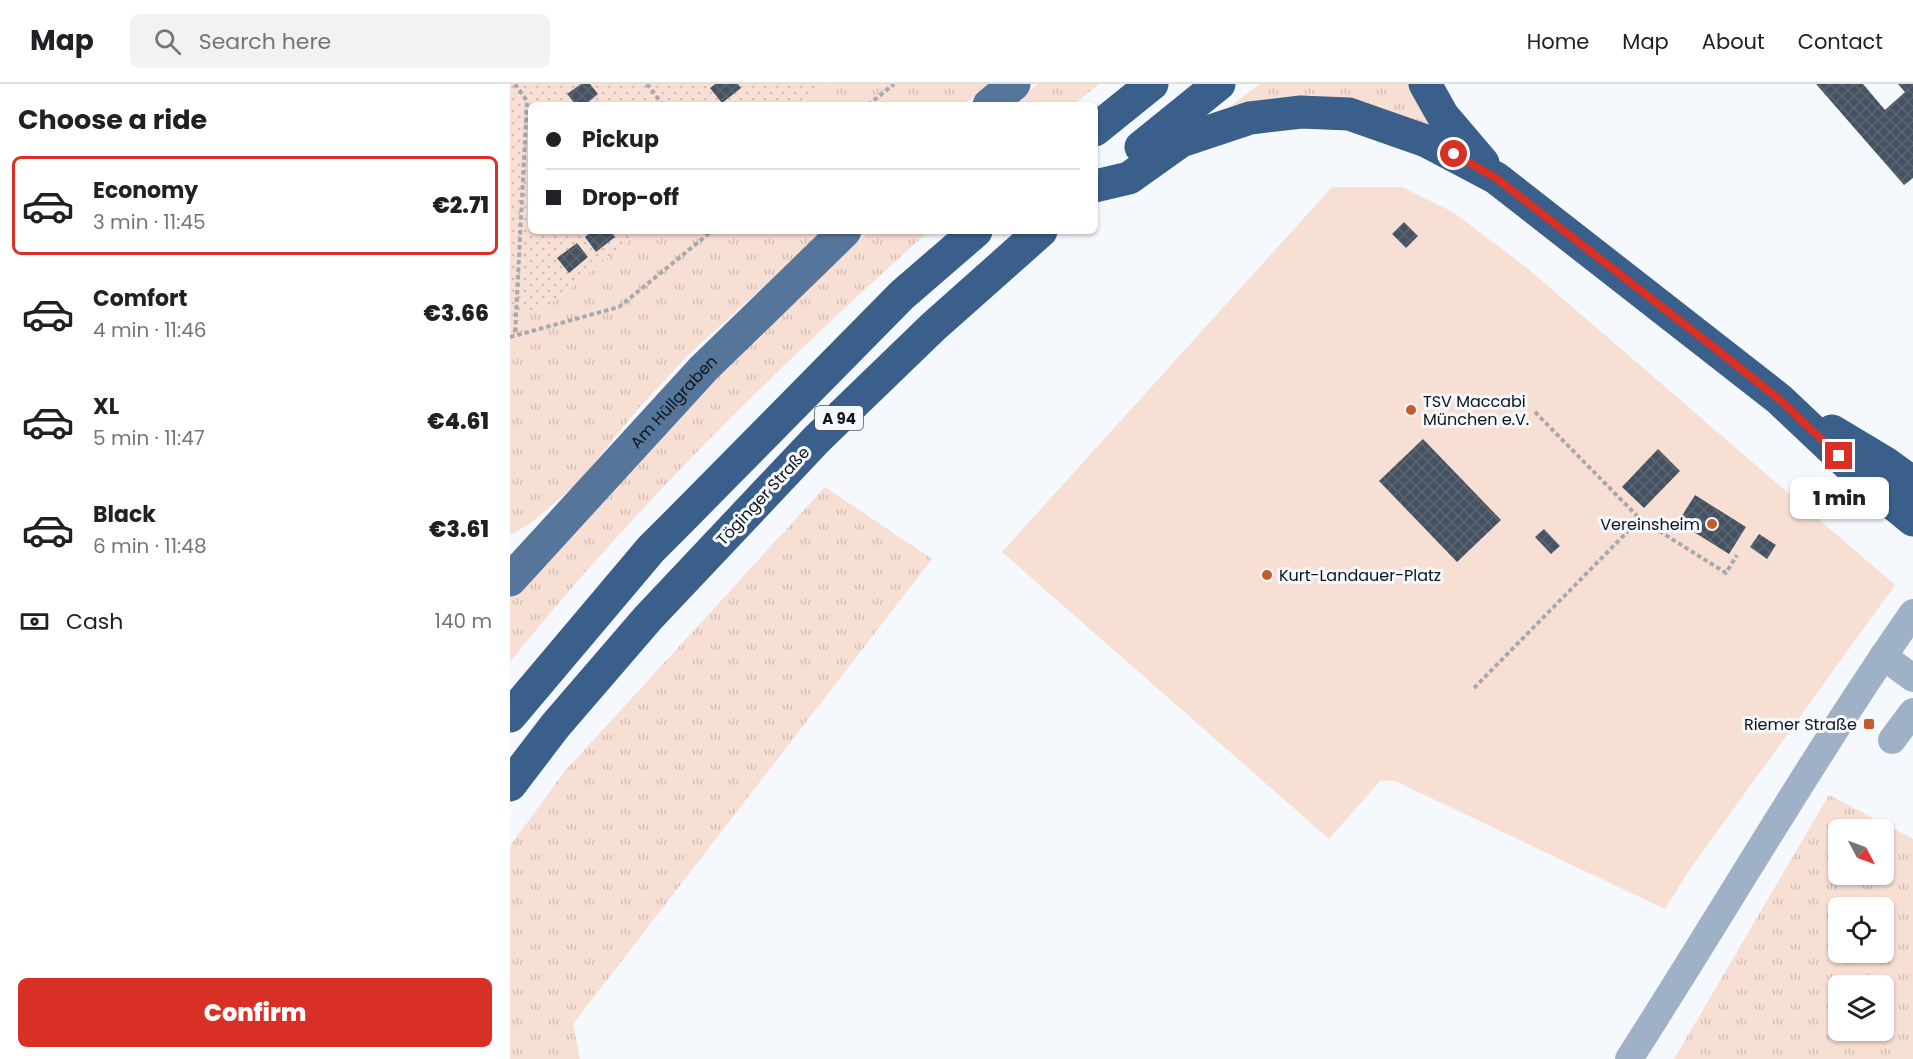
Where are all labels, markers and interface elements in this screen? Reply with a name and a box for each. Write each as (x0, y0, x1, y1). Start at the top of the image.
search box (130, 14, 550, 68)
text: Map (30, 21, 94, 60)
icon: search (151, 25, 184, 58)
text: Search here (199, 26, 331, 57)
text: Home (1527, 27, 1589, 56)
text: Map (1622, 27, 1669, 56)
text: About (1702, 27, 1765, 56)
text: Contact (1798, 27, 1883, 56)
text: Choose a ride (18, 101, 207, 138)
text: Pickup (582, 124, 659, 155)
route start (1440, 140, 1467, 167)
text: Economy (93, 175, 198, 206)
icon: car (21, 179, 75, 233)
text: Drop-off (582, 182, 679, 213)
text: €2.71 (432, 190, 489, 221)
text: 3 min · 11:45 (93, 208, 206, 236)
text: Comfort (93, 283, 187, 314)
icon: car (21, 287, 75, 341)
text: €3.66 (424, 298, 489, 329)
text: 4 min · 11:46 (93, 316, 207, 344)
street label: Am Hüllgraben (625, 350, 722, 453)
place label: TSV Maccabi München e.V. (1423, 390, 1529, 431)
text: XL (93, 391, 119, 422)
icon: car (21, 395, 75, 449)
marker: TSV Maccabi München e.V. (1404, 403, 1418, 417)
text: €4.61 (427, 406, 489, 437)
road number: A 94 (815, 406, 863, 430)
text: 5 min · 11:47 (93, 424, 205, 452)
street label: Töginger Straße (711, 441, 815, 551)
route end (1825, 442, 1852, 469)
callout: 1 min (1790, 477, 1888, 519)
text: 1 min (1813, 484, 1866, 512)
text: Black (93, 499, 156, 530)
icon: car (21, 503, 75, 557)
place label: Vereinsheim (1600, 513, 1700, 536)
text: €3.61 (429, 514, 489, 545)
marker: Vereinsheim (1705, 517, 1719, 531)
text: 6 min · 11:48 (93, 532, 207, 560)
place label: Kurt-Landauer-Platz (1279, 564, 1441, 587)
marker: Kurt-Landauer-Platz (1260, 568, 1274, 582)
icon: cash (18, 605, 51, 638)
text: Cash (66, 606, 123, 637)
text: 140 m (435, 607, 492, 635)
place label: Riemer Straße (1744, 713, 1857, 736)
marker: Riemer Straße (1862, 717, 1876, 731)
north arrow (1828, 819, 1894, 885)
map controls (1828, 819, 1894, 1041)
button: locate (1828, 897, 1894, 963)
button: layers (1828, 975, 1894, 1041)
button: Confirm (18, 978, 492, 1047)

